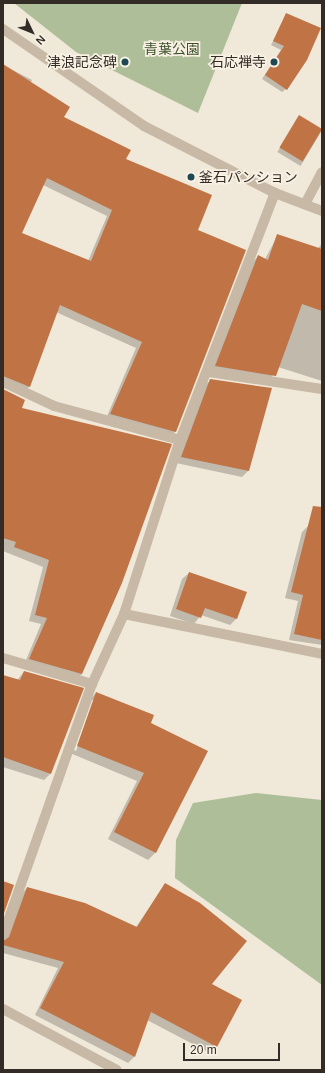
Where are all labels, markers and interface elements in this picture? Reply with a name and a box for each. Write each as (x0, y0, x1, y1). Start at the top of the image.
north arrow (12, 12, 52, 52)
text: N (34, 33, 48, 47)
park label: 青葉公園 (144, 41, 200, 57)
place label: 津浪記念碑 (47, 54, 117, 70)
place label: 石応禅寺 (210, 54, 266, 70)
marker: 津浪記念碑 (120, 57, 130, 67)
marker: 石応禅寺 (269, 57, 279, 67)
place label: 釜石パンション (199, 169, 297, 185)
marker: 釜石パンション (186, 172, 196, 182)
scale bar (185, 1035, 282, 1061)
text: 20 m (190, 1043, 217, 1057)

